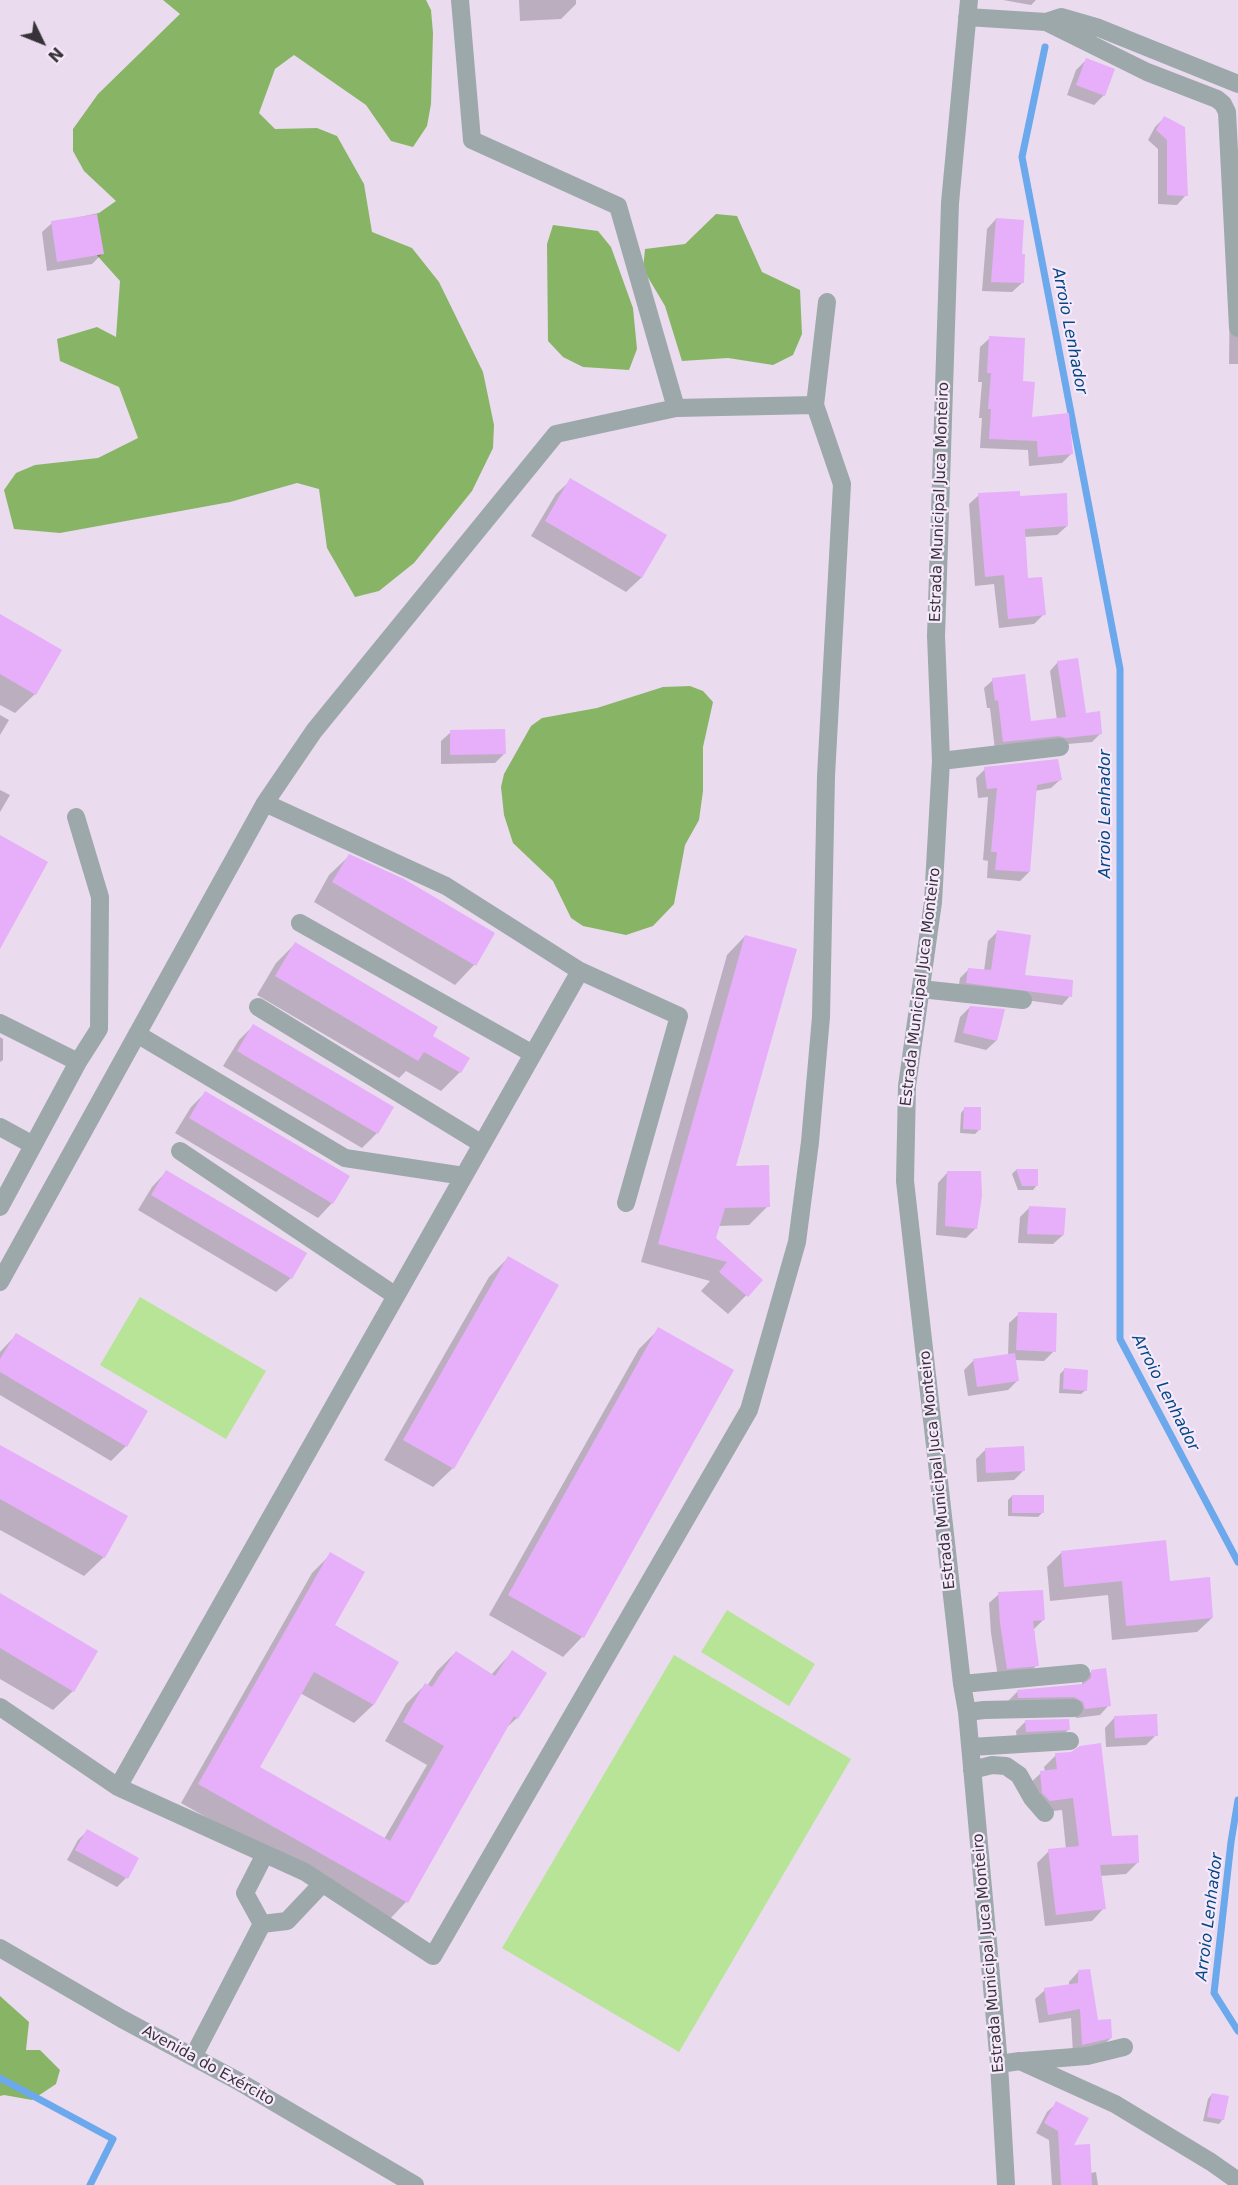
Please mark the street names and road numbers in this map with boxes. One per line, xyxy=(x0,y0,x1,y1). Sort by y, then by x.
street label: Estrada Municipal Juca Monteiro xyxy=(927,382,953,622)
street label: Estrada Municipal Juca Monteiro xyxy=(897,867,945,1107)
street label: Estrada Municipal Juca Monteiro xyxy=(916,1350,960,1590)
street label: Estrada Municipal Juca Monteiro xyxy=(970,1833,1008,2073)
street label: Avenida do Exército xyxy=(139,2022,277,2110)

